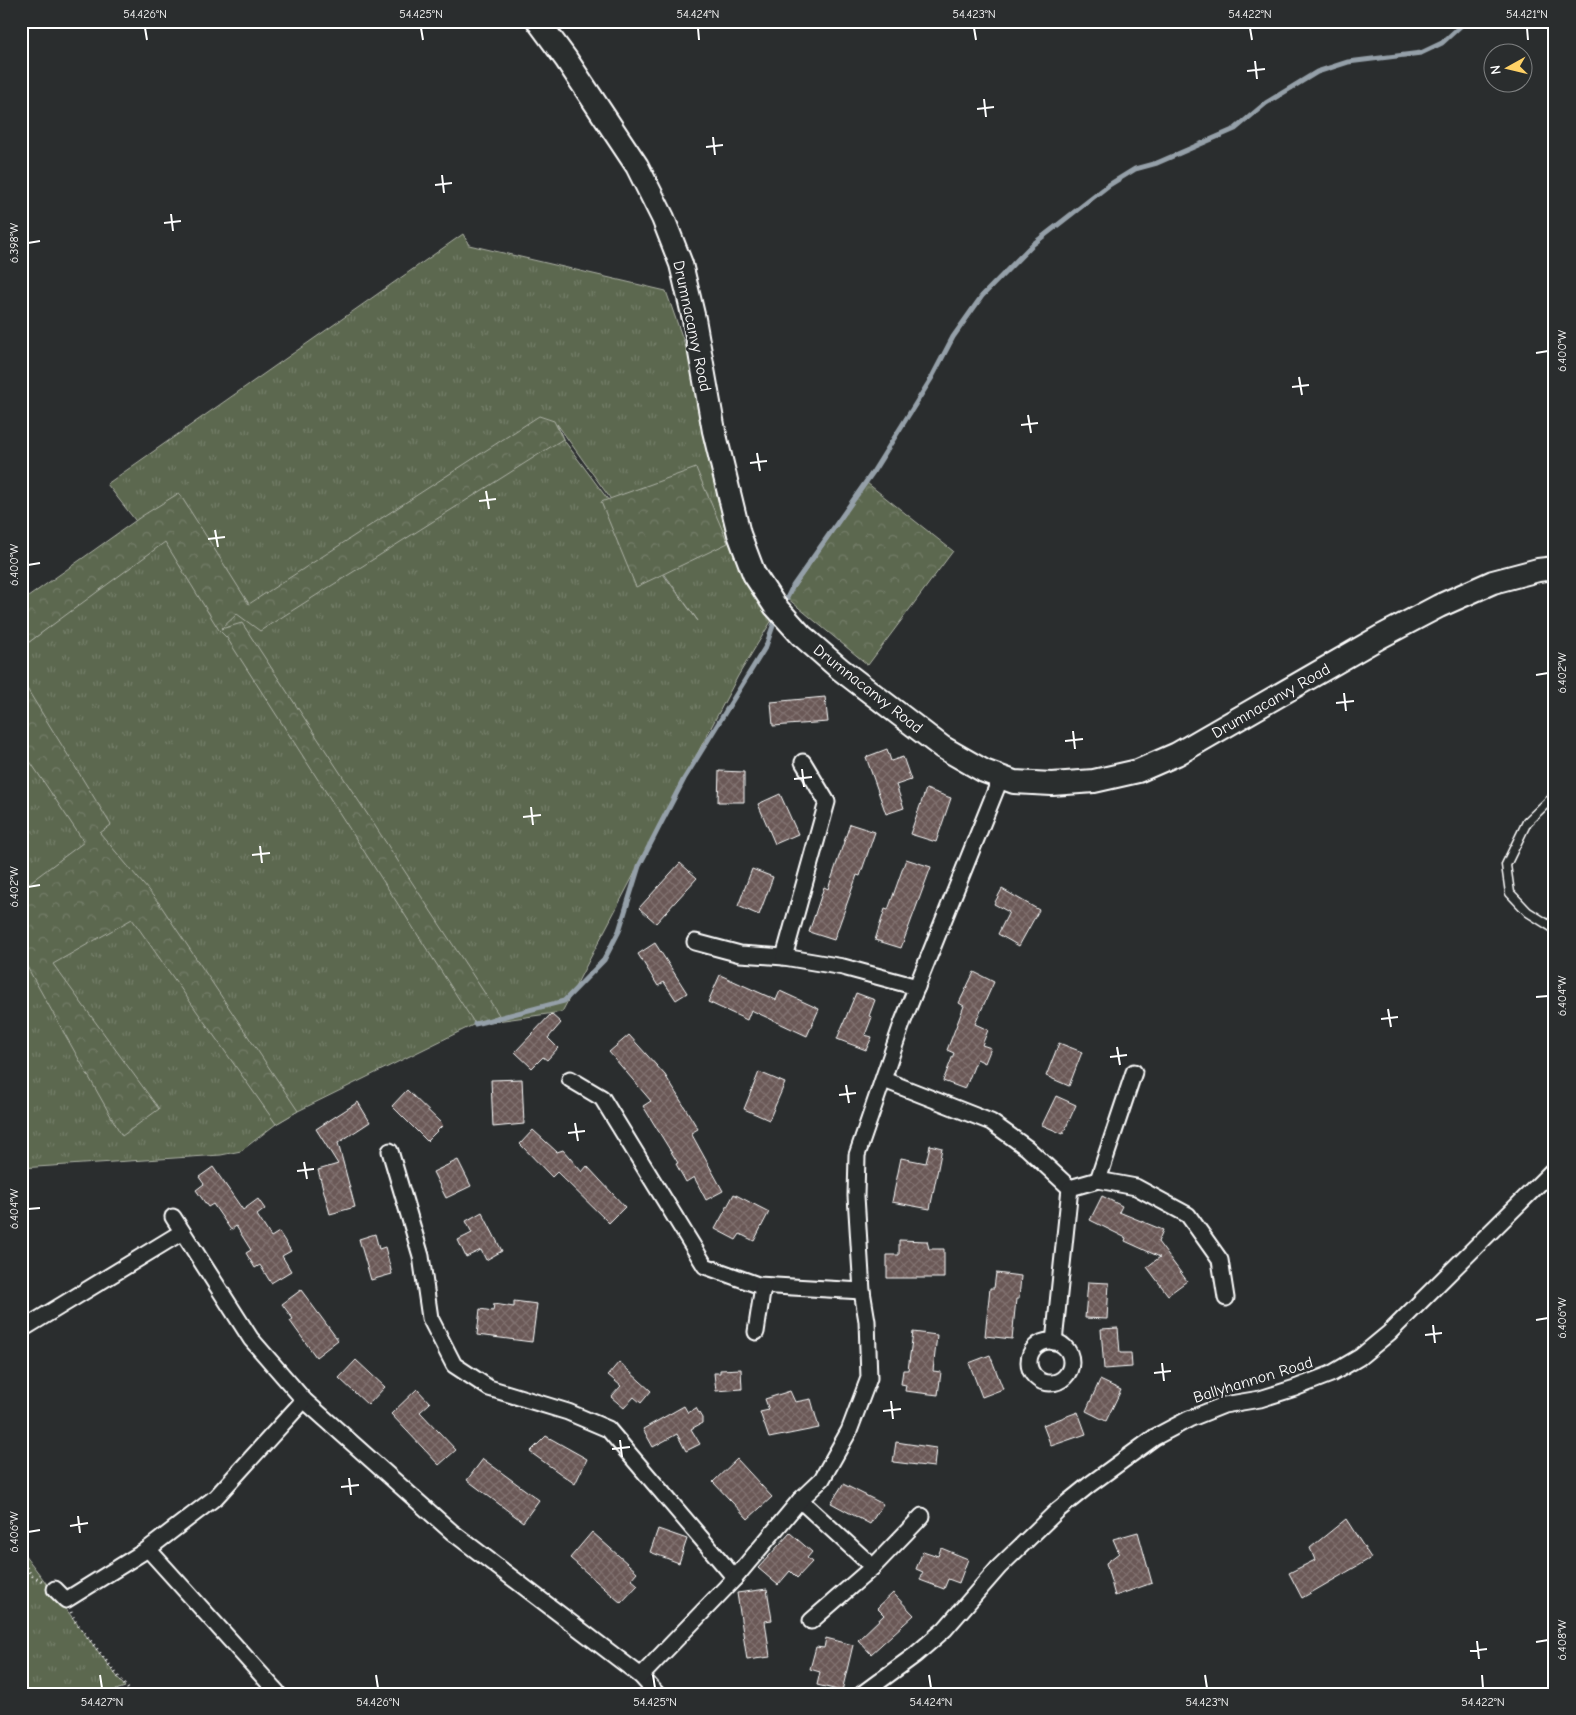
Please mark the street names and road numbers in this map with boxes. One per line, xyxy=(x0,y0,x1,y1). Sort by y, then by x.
street label: Drumnacanvy Road xyxy=(669,259,715,393)
street label: Drumnacanvy Road xyxy=(810,641,926,737)
street label: Drumnacanvy Road xyxy=(1209,660,1333,742)
street label: Ballyhannon Road xyxy=(1191,1353,1315,1407)

